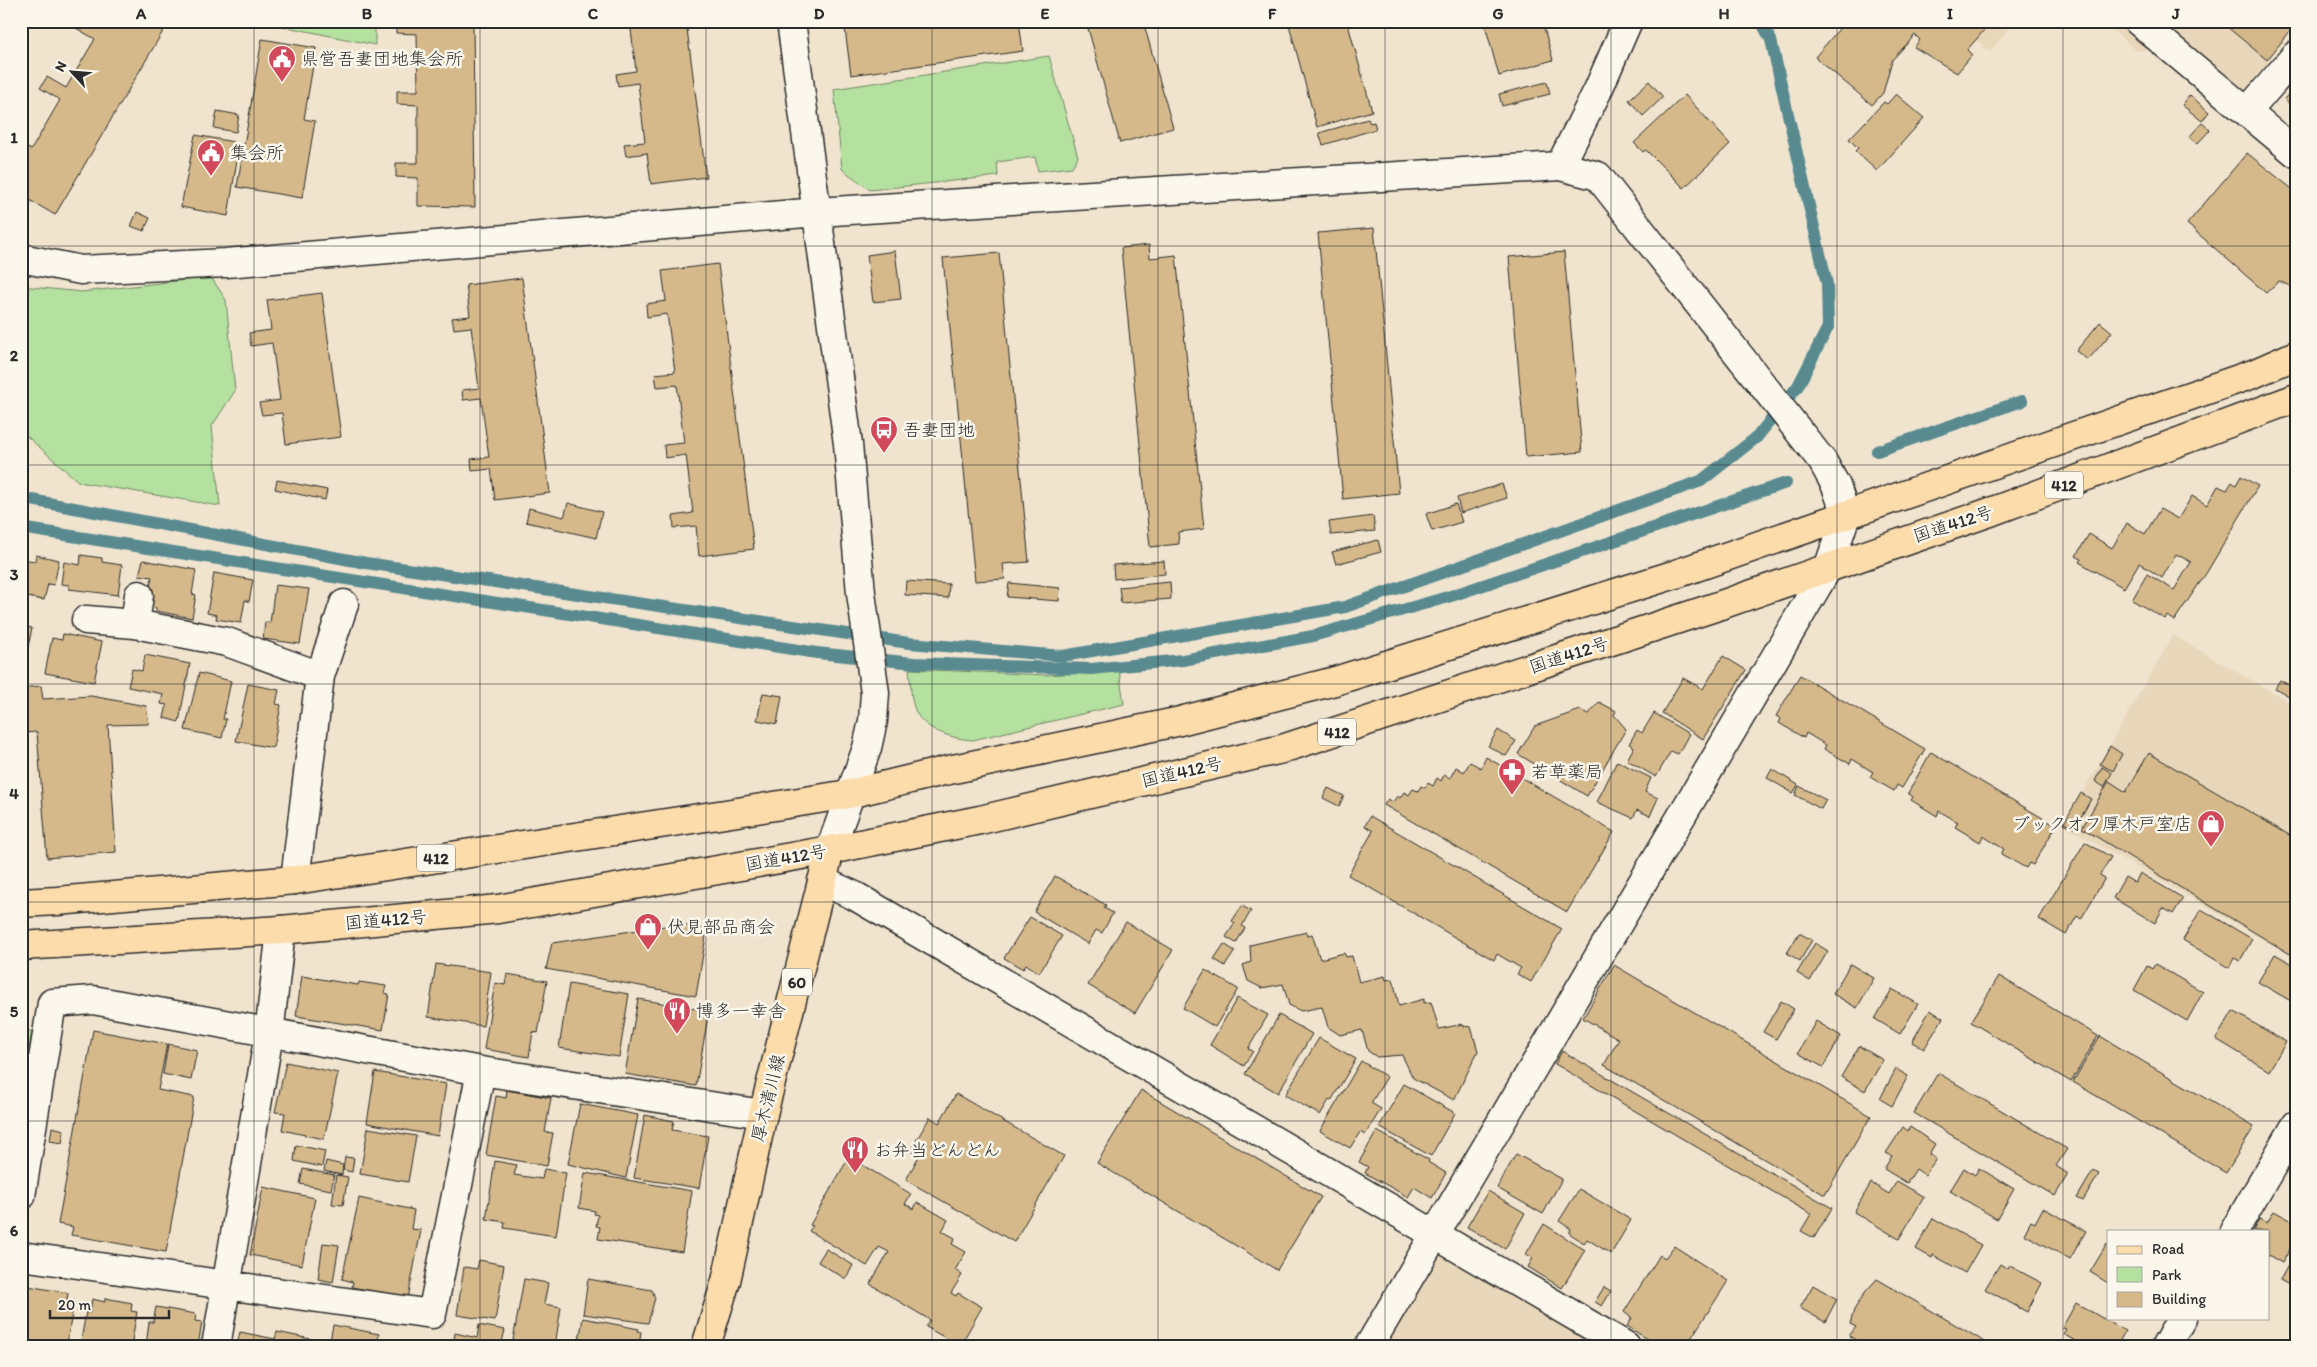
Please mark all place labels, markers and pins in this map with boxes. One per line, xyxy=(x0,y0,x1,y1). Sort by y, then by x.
public building icon: 県営吾妻団地集会所 xyxy=(267,44,297,83)
place label: 県営吾妻団地集会所 xyxy=(301,48,463,70)
public building icon: 集会所 xyxy=(196,138,226,177)
place label: 集会所 xyxy=(230,142,284,164)
bus stop icon: 吾妻団地 xyxy=(869,415,899,454)
place label: 吾妻団地 xyxy=(903,419,975,441)
pharmacy icon: 若草薬局 xyxy=(1497,757,1527,796)
place label: 若草薬局 xyxy=(1531,761,1603,783)
shop icon: ブックオフ厚木戸室店 xyxy=(2196,809,2226,848)
place label: ブックオフ厚木戸室店 xyxy=(2012,813,2192,835)
shop icon: 伏見部品商会 xyxy=(633,912,663,951)
place label: 伏見部品商会 xyxy=(667,916,775,938)
restaurant icon: 博多一幸舎 xyxy=(662,996,692,1035)
place label: 博多一幸舎 xyxy=(696,1000,786,1022)
restaurant icon: お弁当どんどん xyxy=(840,1135,870,1174)
place label: お弁当どんどん xyxy=(874,1139,1001,1161)

